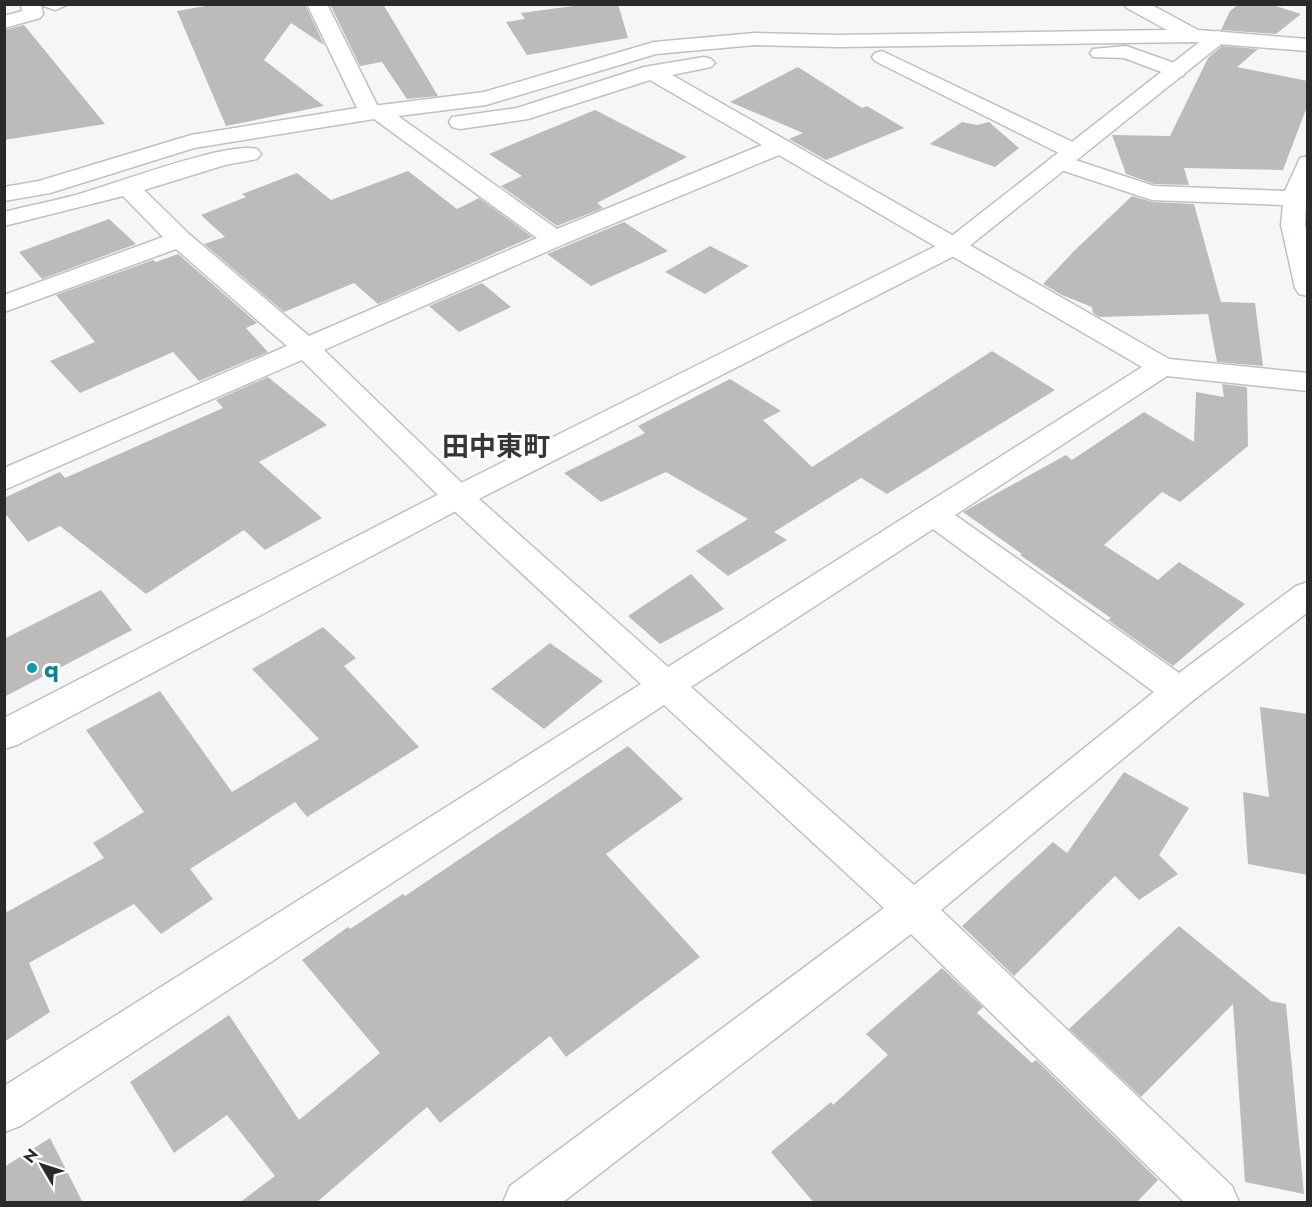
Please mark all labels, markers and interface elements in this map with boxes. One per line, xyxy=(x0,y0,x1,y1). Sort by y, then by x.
district label: 田中東町 xyxy=(442,427,550,466)
place label: q xyxy=(44,651,59,686)
marker: q xyxy=(25,661,39,675)
north arrow xyxy=(12,1135,72,1195)
text: N xyxy=(18,1144,44,1168)

